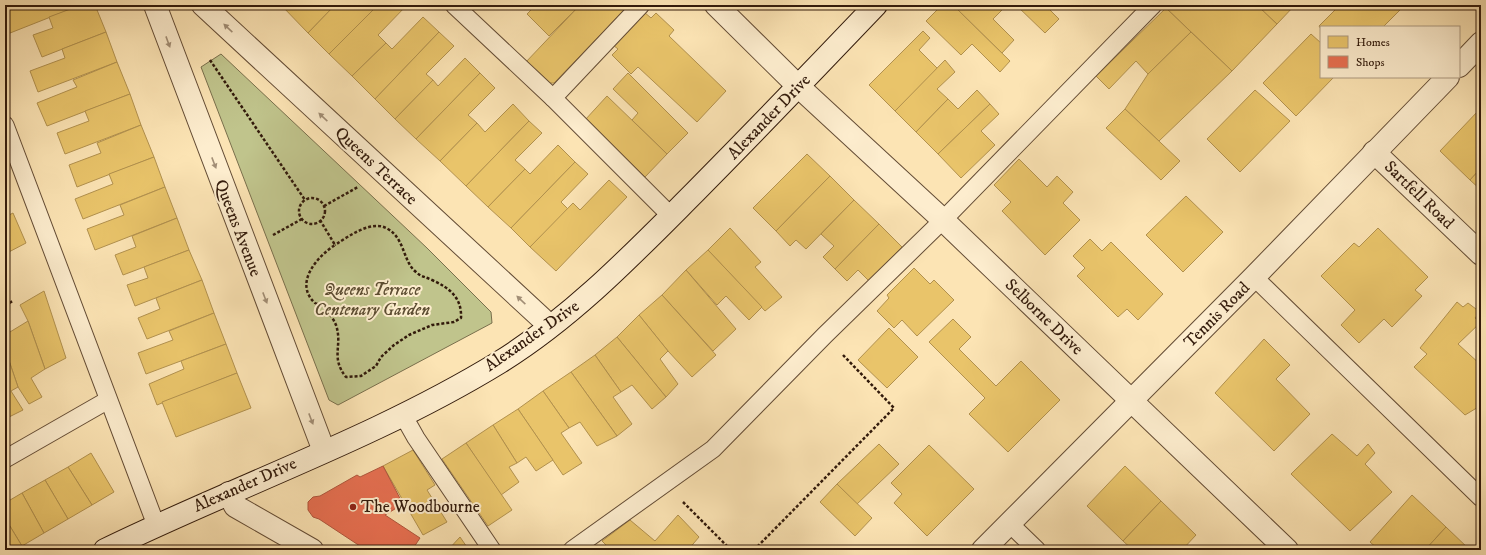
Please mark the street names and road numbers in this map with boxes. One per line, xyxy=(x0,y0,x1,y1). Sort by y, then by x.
street label: Alexander Drive xyxy=(723,70,815,164)
street label: Queens Terrace xyxy=(330,122,422,210)
street label: Sartfell Road xyxy=(1379,156,1459,234)
street label: Queens Avenue xyxy=(209,176,267,280)
street label: Selborne Drive xyxy=(1000,274,1088,360)
street label: Tennis Road xyxy=(1179,277,1255,353)
street label: Alexander Drive xyxy=(480,295,584,377)
street label: Alexander Drive xyxy=(190,452,300,518)

